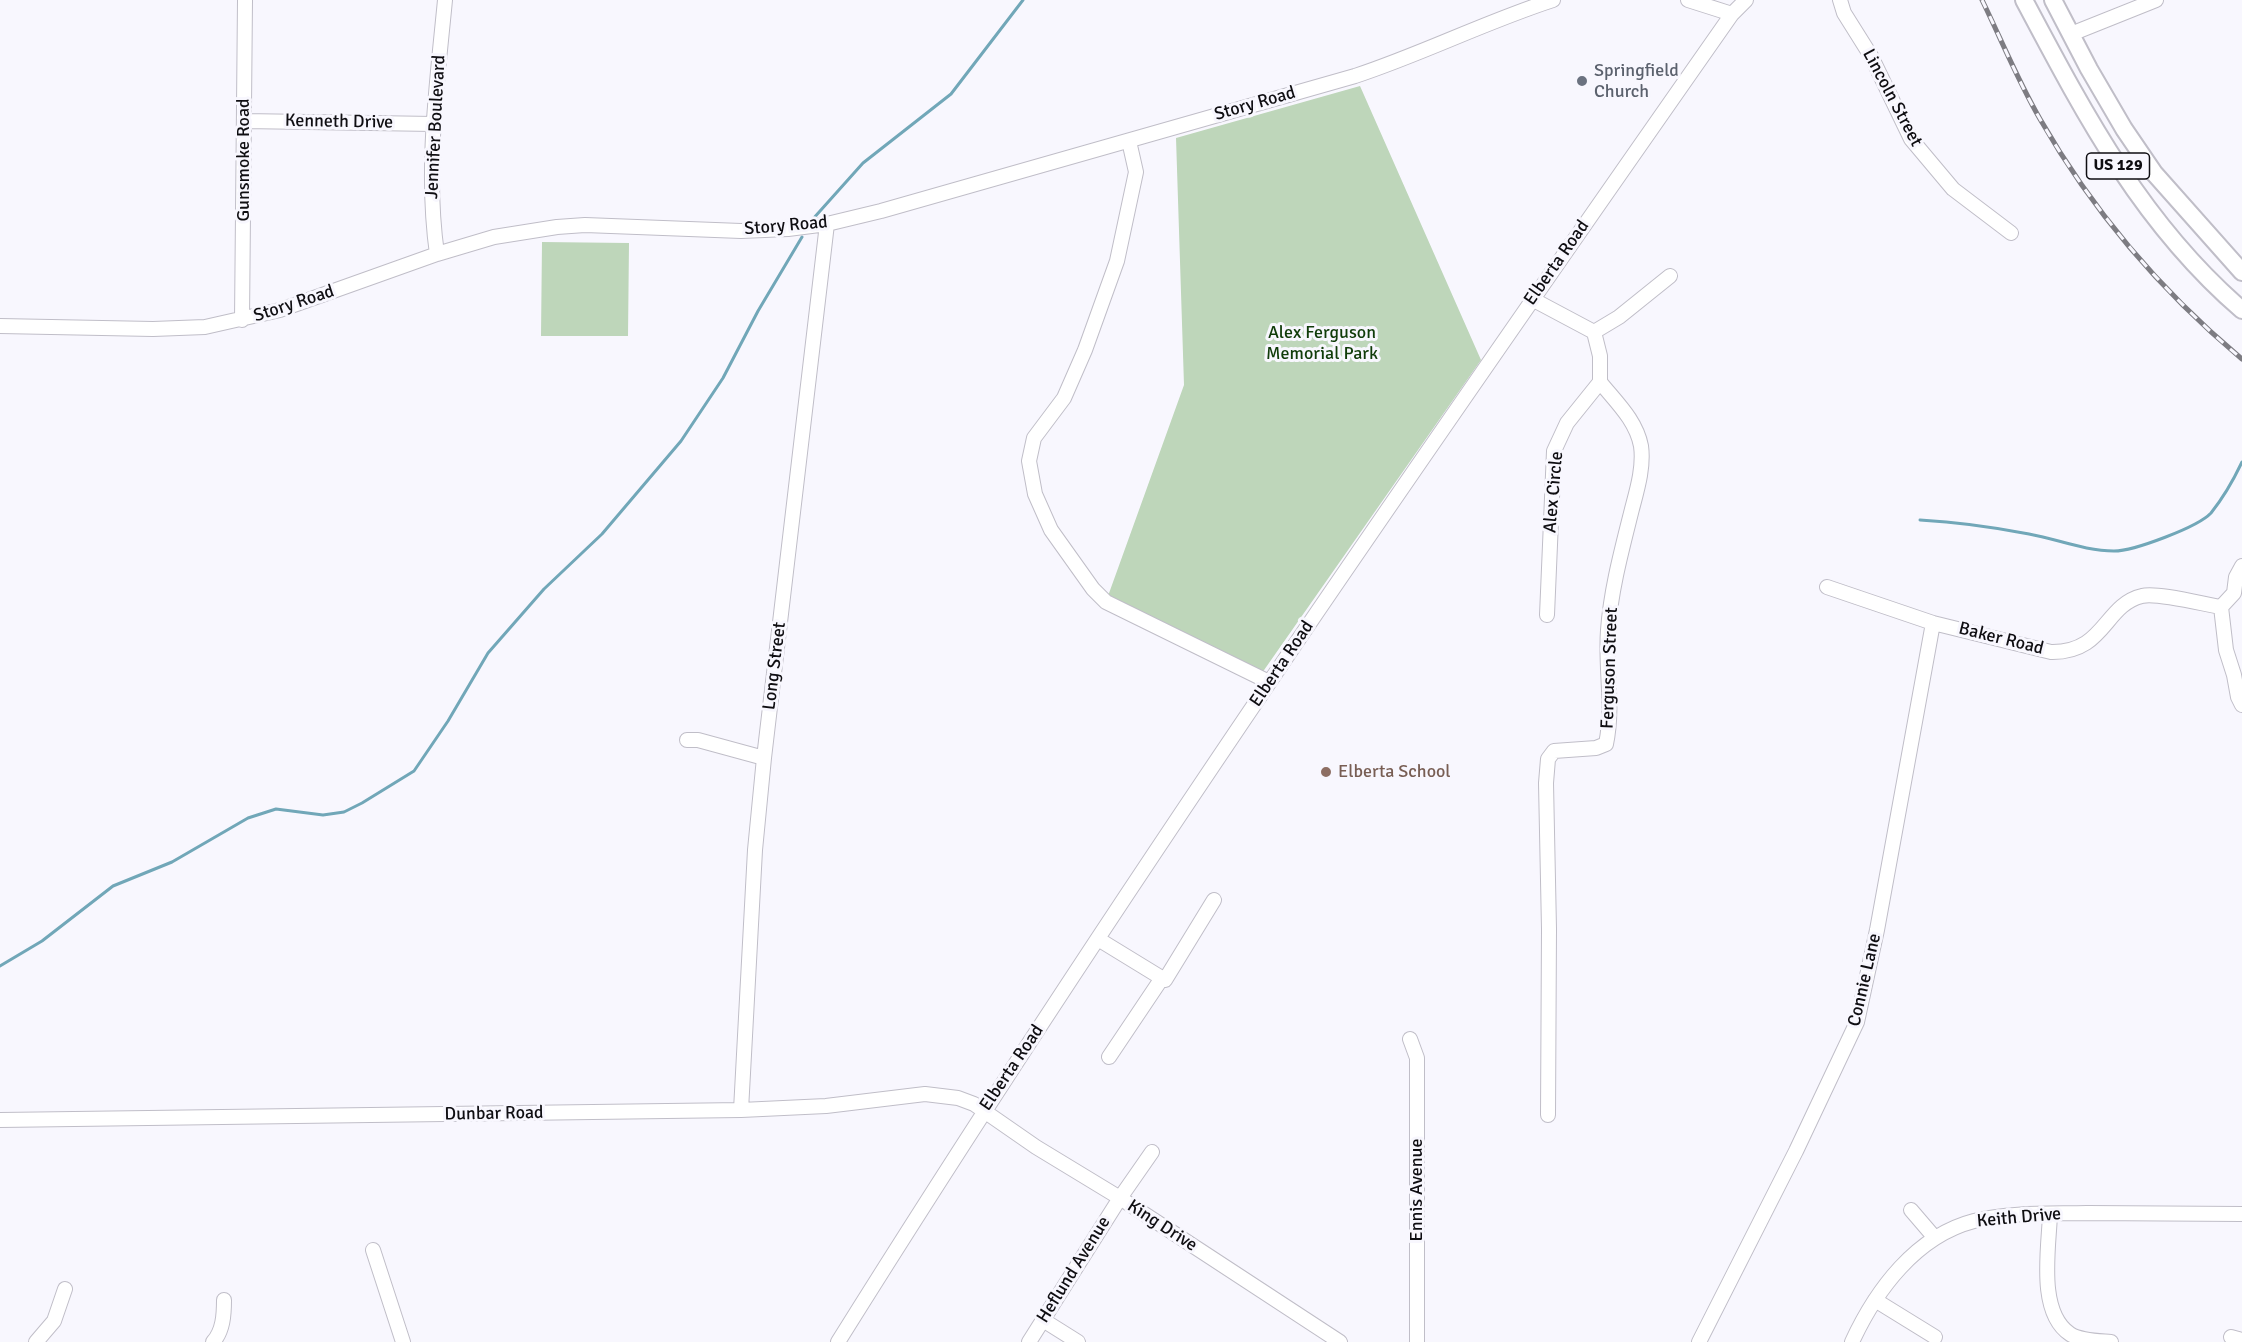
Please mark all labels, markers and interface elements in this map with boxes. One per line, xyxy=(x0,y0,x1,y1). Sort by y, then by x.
street label: Lincoln Street xyxy=(1857,45,1927,151)
street label: Jennifer Boulevard xyxy=(421,54,451,200)
place label: Springfield Church xyxy=(1594,60,1679,103)
marker: Springfield Church xyxy=(1575,74,1589,88)
street label: Story Road xyxy=(1212,82,1298,126)
street label: Gunsmoke Road xyxy=(233,99,255,221)
street label: Kenneth Drive xyxy=(285,110,393,134)
road number: US 129 xyxy=(2086,153,2150,179)
street label: Story Road xyxy=(743,212,829,240)
street label: Elberta Road xyxy=(1520,216,1594,310)
street label: Story Road xyxy=(251,281,337,327)
park label: Alex Ferguson Memorial Park xyxy=(1266,322,1378,364)
street label: Alex Circle xyxy=(1540,450,1568,534)
street label: Ferguson Street xyxy=(1597,607,1623,729)
street label: Elberta Road xyxy=(1245,617,1319,711)
street label: Baker Road xyxy=(1956,618,2046,660)
street label: Long Street xyxy=(759,621,791,711)
place label: Elberta School xyxy=(1338,761,1451,783)
marker: Elberta School xyxy=(1319,765,1333,779)
street label: Connie Lane xyxy=(1844,931,1886,1029)
street label: Elberta Road xyxy=(975,1021,1049,1115)
street label: Dunbar Road xyxy=(444,1102,544,1126)
street label: Ennis Avenue xyxy=(1406,1139,1428,1241)
street label: King Drive xyxy=(1123,1195,1201,1257)
street label: Keith Drive xyxy=(1976,1204,2062,1232)
street label: Heflund Avenue xyxy=(1033,1213,1115,1327)

